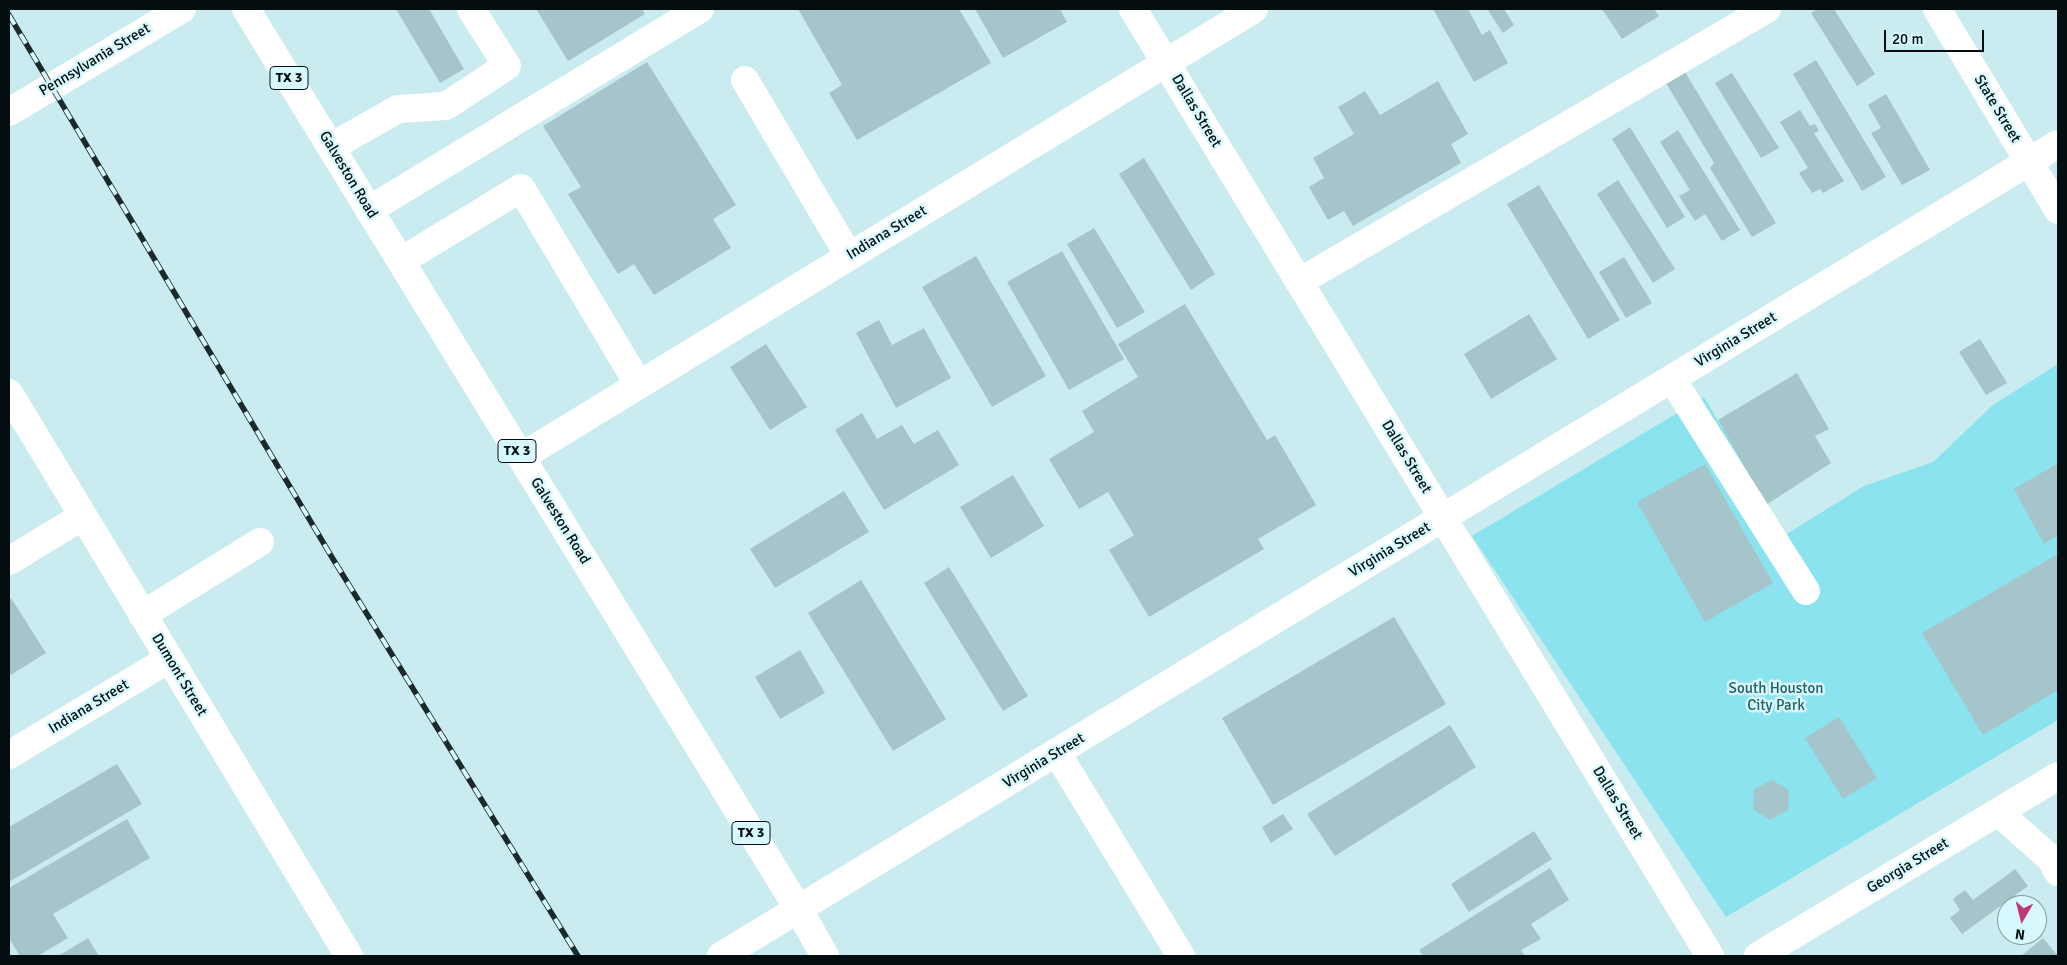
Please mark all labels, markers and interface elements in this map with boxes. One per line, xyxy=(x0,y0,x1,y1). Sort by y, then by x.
street label: Pennsylvania Street xyxy=(36,20,154,100)
scale bar xyxy=(1887,20,1987,52)
text: 20 m xyxy=(1892,30,1923,48)
road number: TX 3 xyxy=(270,66,308,90)
street label: Dallas Street xyxy=(1167,71,1225,151)
street label: State Street xyxy=(1970,72,2024,146)
street label: Galveston Road xyxy=(315,128,381,222)
street label: Indiana Street xyxy=(844,202,930,264)
street label: Virginia Street xyxy=(1692,309,1780,371)
street label: Dallas Street xyxy=(1377,417,1435,497)
road number: TX 3 xyxy=(498,440,536,462)
street label: Galveston Road xyxy=(526,474,594,568)
street label: Virginia Street xyxy=(1346,519,1434,581)
street label: Dumont Street xyxy=(147,630,211,720)
street label: Indiana Street xyxy=(46,676,132,738)
park label: South Houston City Park xyxy=(1729,680,1823,715)
street label: Virginia Street xyxy=(1000,730,1088,792)
street label: Dallas Street xyxy=(1588,763,1646,843)
road number: TX 3 xyxy=(732,821,770,844)
street label: Georgia Street xyxy=(1864,835,1952,897)
north arrow xyxy=(1997,895,2047,945)
text: N xyxy=(2014,925,2026,943)

